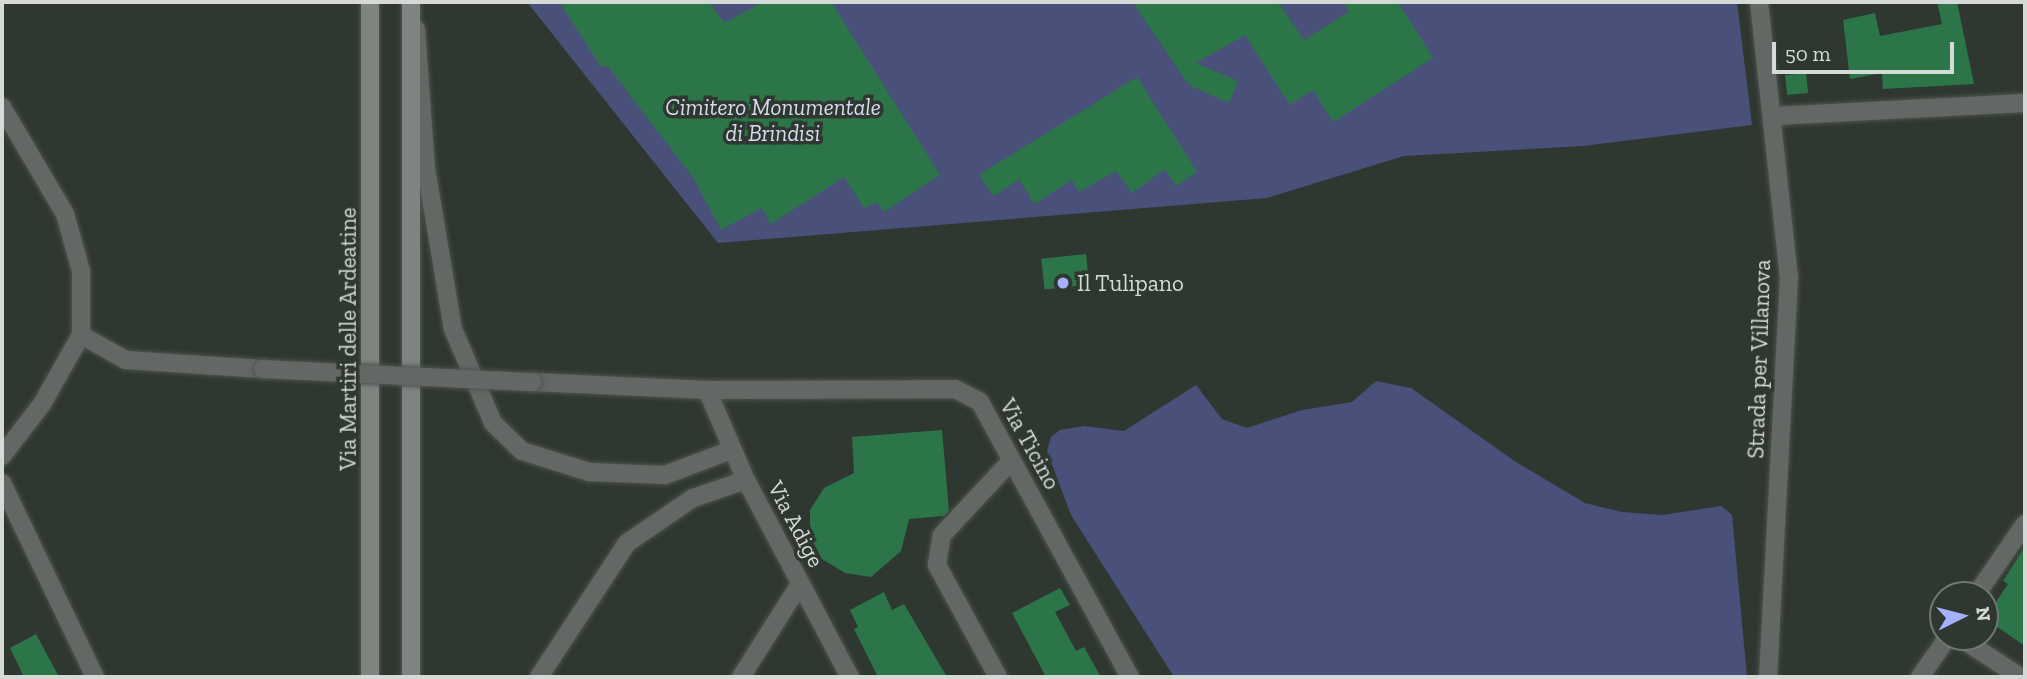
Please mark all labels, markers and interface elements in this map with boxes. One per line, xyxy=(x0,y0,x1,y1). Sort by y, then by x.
scale bar xyxy=(1775,28,1957,72)
text: 50 m xyxy=(1785,41,1831,66)
park label: Cimitero Monumentale di Brindisi xyxy=(665,93,881,147)
street label: Via Martiri delle Ardeatine xyxy=(334,207,362,471)
street label: Strada per Villanova xyxy=(1742,258,1776,460)
place label: Il Tulipano xyxy=(1077,269,1184,297)
marker: Il Tulipano xyxy=(1055,275,1071,291)
street label: Via Ticino xyxy=(994,394,1066,494)
street label: Via Adige xyxy=(762,476,830,572)
north arrow xyxy=(1929,581,1999,651)
text: N xyxy=(1971,606,1996,622)

